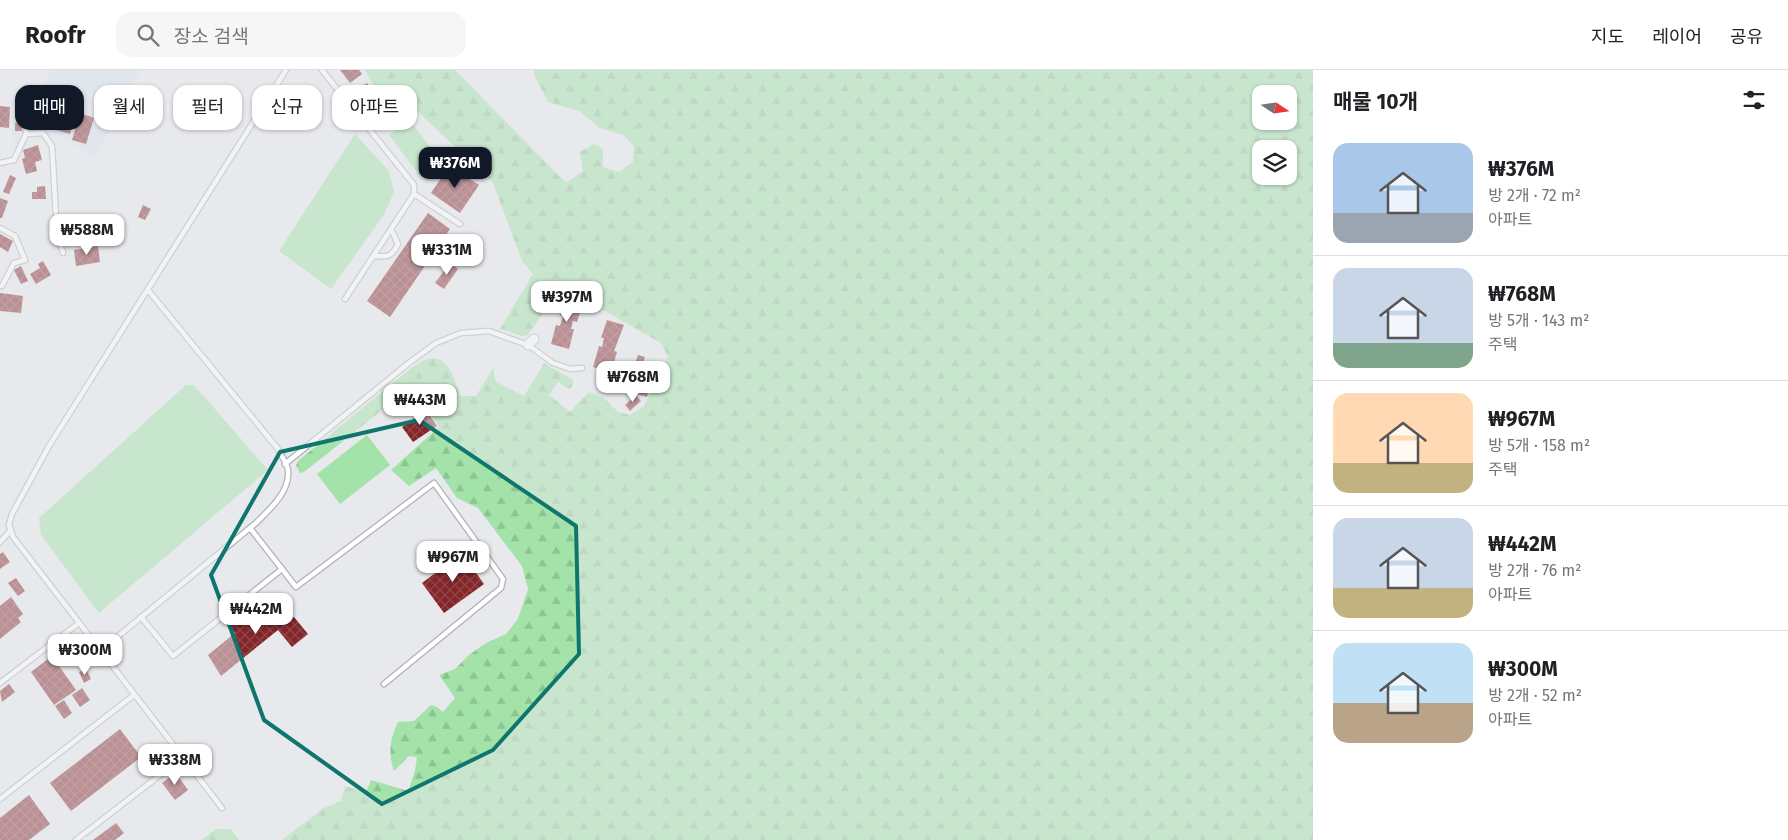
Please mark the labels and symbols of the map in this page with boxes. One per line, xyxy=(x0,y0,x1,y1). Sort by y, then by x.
north arrow xyxy=(1252,85,1298,130)
pin: ₩376M xyxy=(420,146,490,189)
pin: ₩588M xyxy=(52,214,122,256)
pin: ₩331M xyxy=(412,234,482,276)
pin: ₩397M xyxy=(532,280,602,323)
pin: ₩768M xyxy=(598,360,668,403)
pin: ₩443M xyxy=(385,384,455,426)
pin: ₩967M xyxy=(418,540,488,583)
pin: ₩442M xyxy=(221,592,291,635)
pin: ₩300M xyxy=(50,634,120,676)
pin: ₩338M xyxy=(140,744,210,786)

